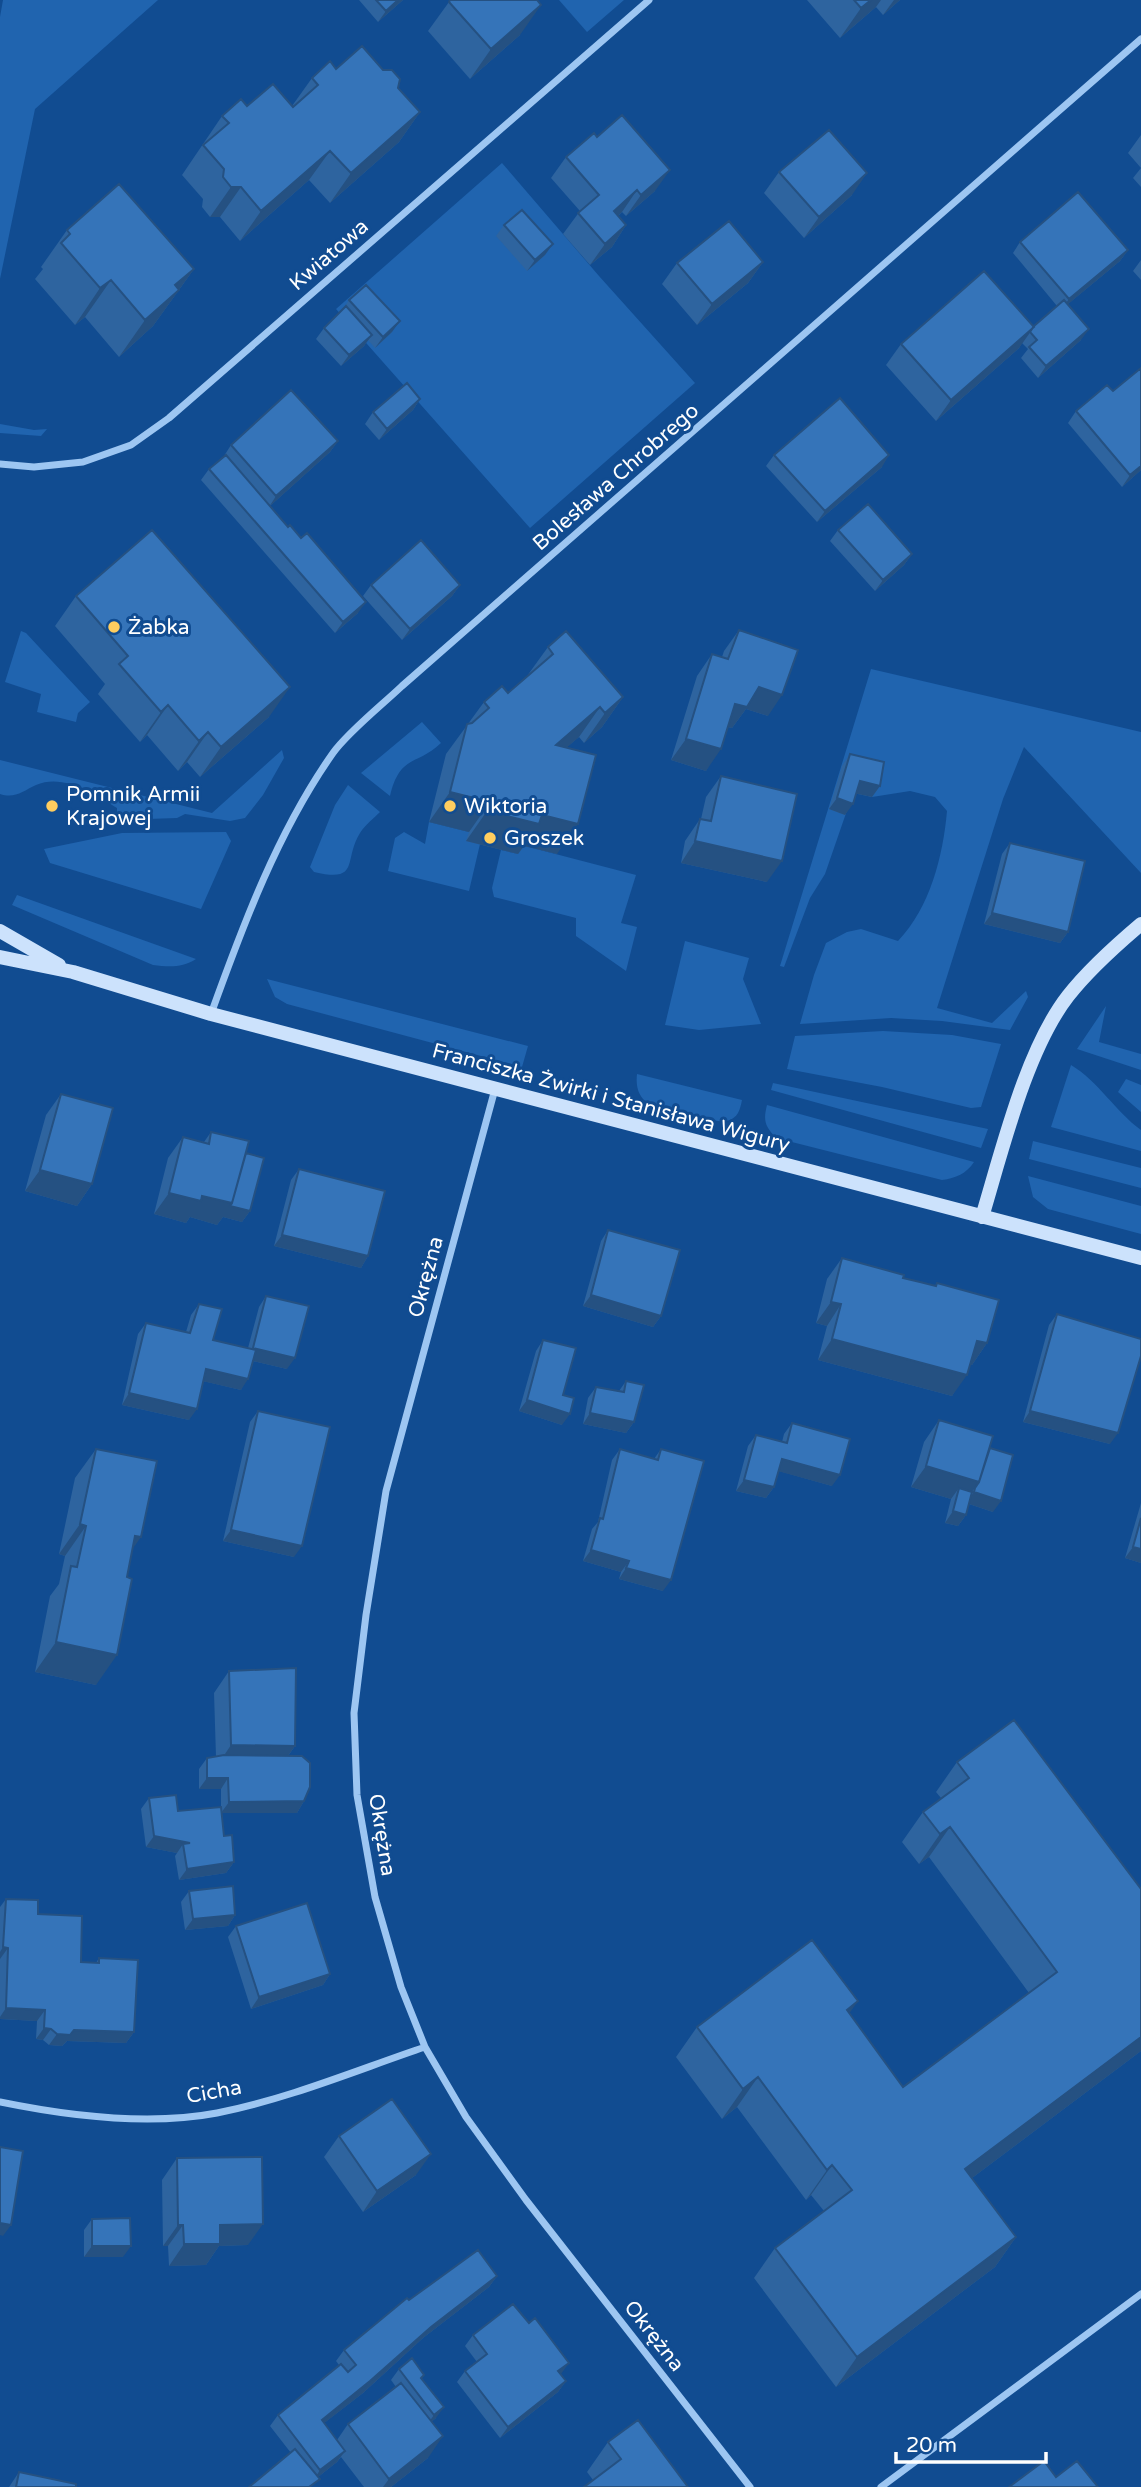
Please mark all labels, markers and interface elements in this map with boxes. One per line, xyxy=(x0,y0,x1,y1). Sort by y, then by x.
street label: Kwiatowa xyxy=(284,214,374,296)
street label: Bolesława Chrobrego xyxy=(528,398,704,556)
place label: Żabka xyxy=(128,615,190,640)
marker: Żabka xyxy=(106,619,122,635)
place label: Pomnik Armii Krajowej xyxy=(66,782,200,831)
place label: Wiktoria xyxy=(464,794,547,819)
marker: Pomnik Armii Krajowej xyxy=(44,798,60,814)
marker: Wiktoria xyxy=(442,798,458,814)
place label: Groszek xyxy=(504,826,584,851)
marker: Groszek xyxy=(482,830,498,846)
street label: Franciszka Żwirki i Stanisława Wigury xyxy=(429,1038,793,1158)
street label: Okrężna xyxy=(403,1234,449,1320)
street label: Okrężna xyxy=(363,1792,401,1878)
street label: Cicha xyxy=(184,2075,244,2109)
street label: Okrężna xyxy=(619,2296,689,2376)
scale bar xyxy=(896,2420,1046,2464)
text: 20 m xyxy=(906,2433,957,2458)

